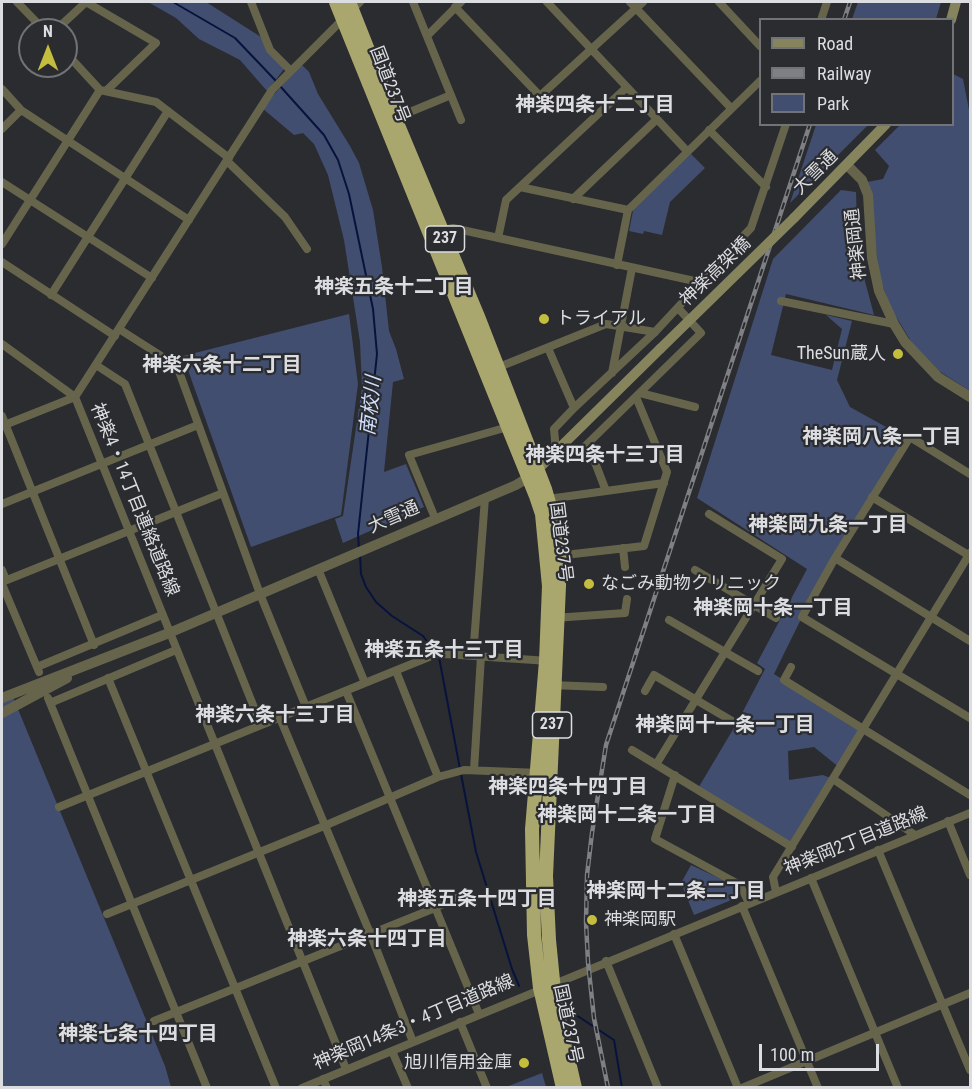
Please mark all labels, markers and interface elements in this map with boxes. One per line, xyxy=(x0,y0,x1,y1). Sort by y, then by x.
north arrow xyxy=(18,18,78,78)
legend xyxy=(759,18,954,126)
text: N xyxy=(43,22,53,41)
text: Road xyxy=(817,33,853,54)
street label: 国道237号 xyxy=(364,43,414,127)
text: Railway xyxy=(817,63,871,84)
text: Park xyxy=(817,93,849,114)
district label: 神楽四条十二丁目 xyxy=(515,94,675,118)
street label: 大雪通 xyxy=(789,146,843,200)
street label: 神楽岡通 xyxy=(842,207,872,281)
road number: 237 xyxy=(426,226,464,252)
street label: 神楽高架橋 xyxy=(676,233,756,311)
district label: 神楽五条十二丁目 xyxy=(314,276,474,300)
place label: トライアル xyxy=(556,308,646,330)
marker: トライアル xyxy=(537,312,551,326)
place label: TheSun蔵人 xyxy=(797,343,886,365)
marker: TheSun蔵人 xyxy=(891,347,905,361)
district label: 神楽六条十二丁目 xyxy=(142,354,302,378)
water label: 南校川 xyxy=(357,375,387,437)
street label: 神楽4・14丁目連絡道路線 xyxy=(85,400,183,600)
district label: 神楽岡八条一丁目 xyxy=(802,426,962,450)
district label: 神楽四条十三丁目 xyxy=(525,444,685,468)
street label: 大雪通 xyxy=(365,497,423,539)
street label: 国道237号 xyxy=(544,501,576,583)
district label: 神楽岡九条一丁目 xyxy=(748,514,908,538)
place label: なごみ動物クリニック xyxy=(601,573,781,595)
marker: なごみ動物クリニック xyxy=(582,577,596,591)
district label: 神楽岡十条一丁目 xyxy=(693,597,853,621)
district label: 神楽五条十三丁目 xyxy=(364,639,524,663)
district label: 神楽六条十三丁目 xyxy=(195,704,355,728)
road number: 237 xyxy=(532,712,572,738)
district label: 神楽岡十一条一丁目 xyxy=(635,714,815,738)
district label: 神楽四条十四丁目 xyxy=(488,776,648,800)
street label: 神楽岡2丁目道路線 xyxy=(781,803,931,881)
district label: 神楽岡十二条一丁目 xyxy=(537,804,717,828)
district label: 神楽岡十二条二丁目 xyxy=(586,880,766,904)
district label: 神楽五条十四丁目 xyxy=(397,888,557,912)
place label: 神楽岡駅 xyxy=(604,909,676,931)
marker: 神楽岡駅 xyxy=(585,913,599,927)
district label: 神楽六条十四丁目 xyxy=(287,928,447,952)
street label: 神楽岡14条3・4丁目道路線 xyxy=(311,971,517,1075)
street label: 国道237号 xyxy=(548,982,586,1066)
district label: 神楽七条十四丁目 xyxy=(58,1023,218,1047)
scale bar xyxy=(762,1032,882,1070)
text: 100 m xyxy=(770,1044,814,1065)
place label: 旭川信用金庫 xyxy=(404,1052,512,1074)
marker: 旭川信用金庫 xyxy=(517,1056,531,1070)

